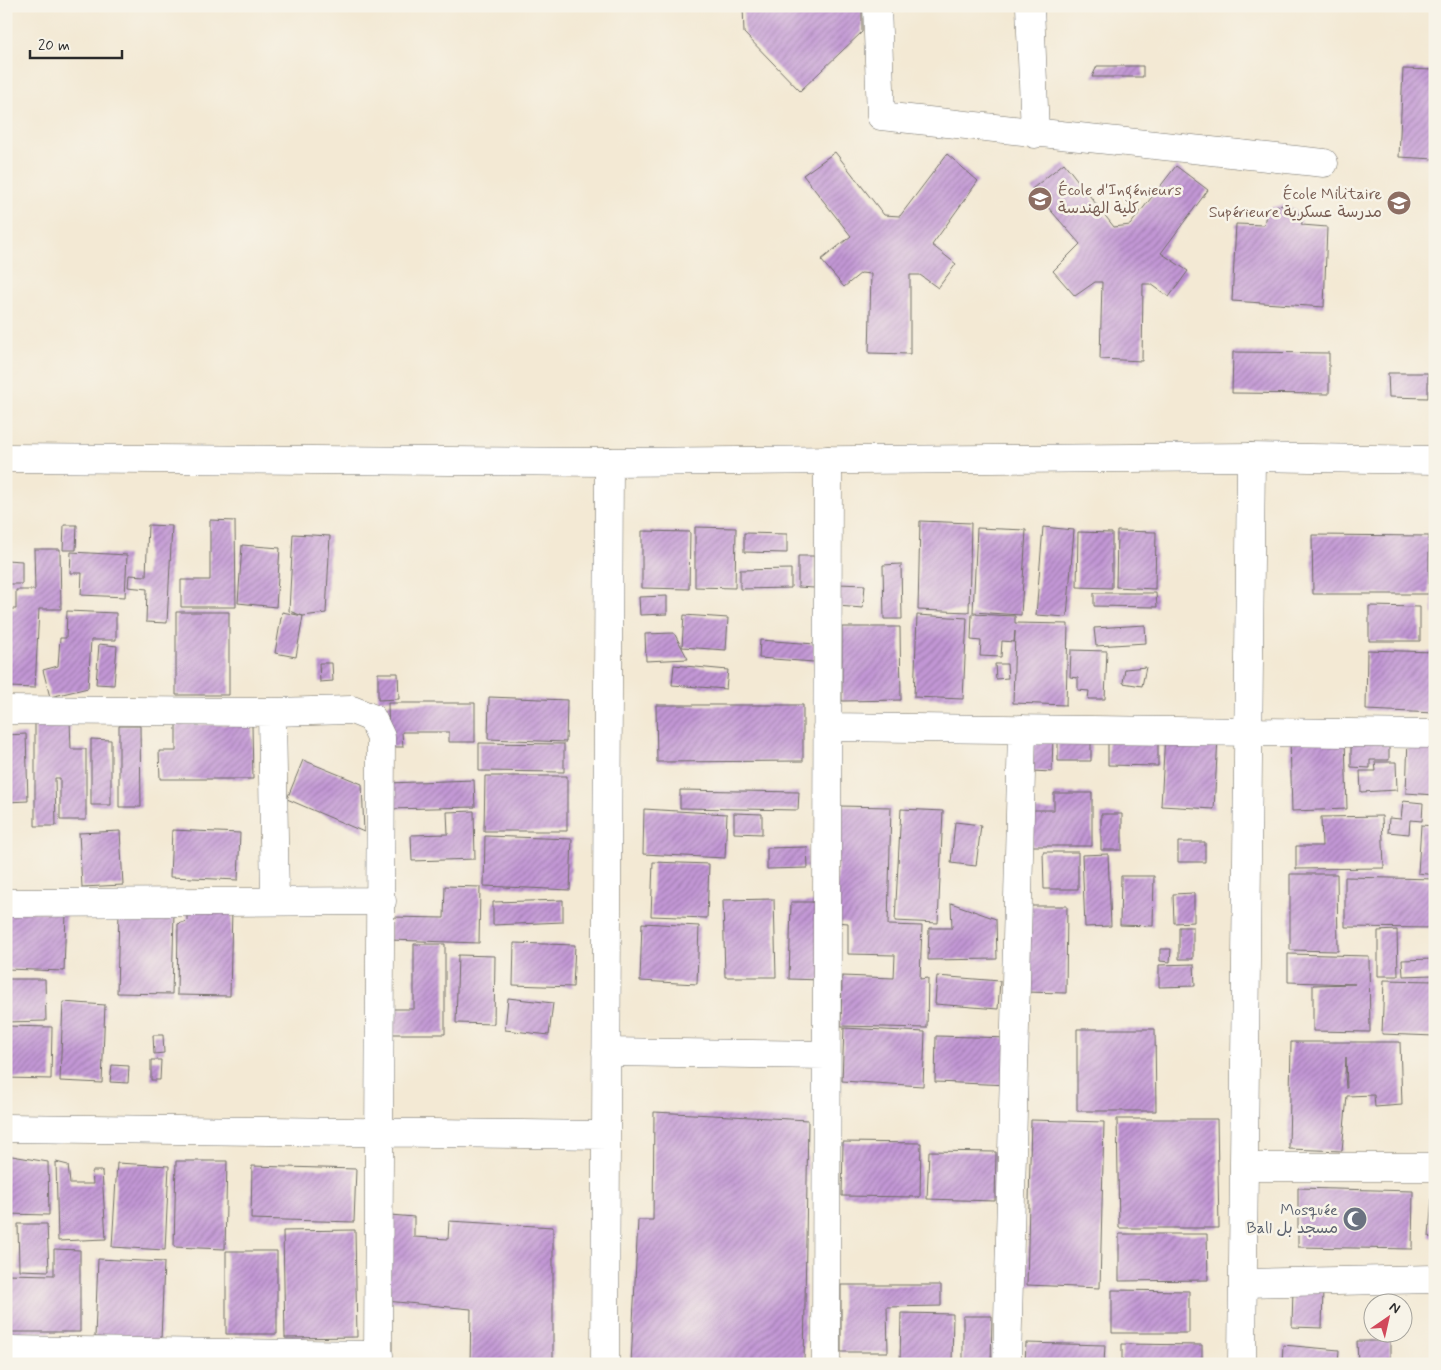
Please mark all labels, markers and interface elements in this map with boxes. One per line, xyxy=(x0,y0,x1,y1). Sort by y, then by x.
scale bar xyxy=(30,28,122,60)
text: 20 m xyxy=(38,36,70,56)
place label: École d'Ingénieurs كلية الهندسة xyxy=(1058,180,1182,219)
place label: École Militaire Supérieure مدرسة عسكرية xyxy=(1209,184,1382,223)
school or university icon: École d'Ingénieurs كلية الهندسة xyxy=(1027,186,1053,212)
school or university icon: École Militaire Supérieure مدرسة عسكرية xyxy=(1386,190,1412,216)
place label: Mosquée Ball مسجد بل xyxy=(1247,1200,1338,1239)
mosque icon: Mosquée Ball مسجد بل xyxy=(1342,1206,1368,1232)
north arrow xyxy=(1364,1292,1414,1342)
text: N xyxy=(1386,1298,1404,1318)

